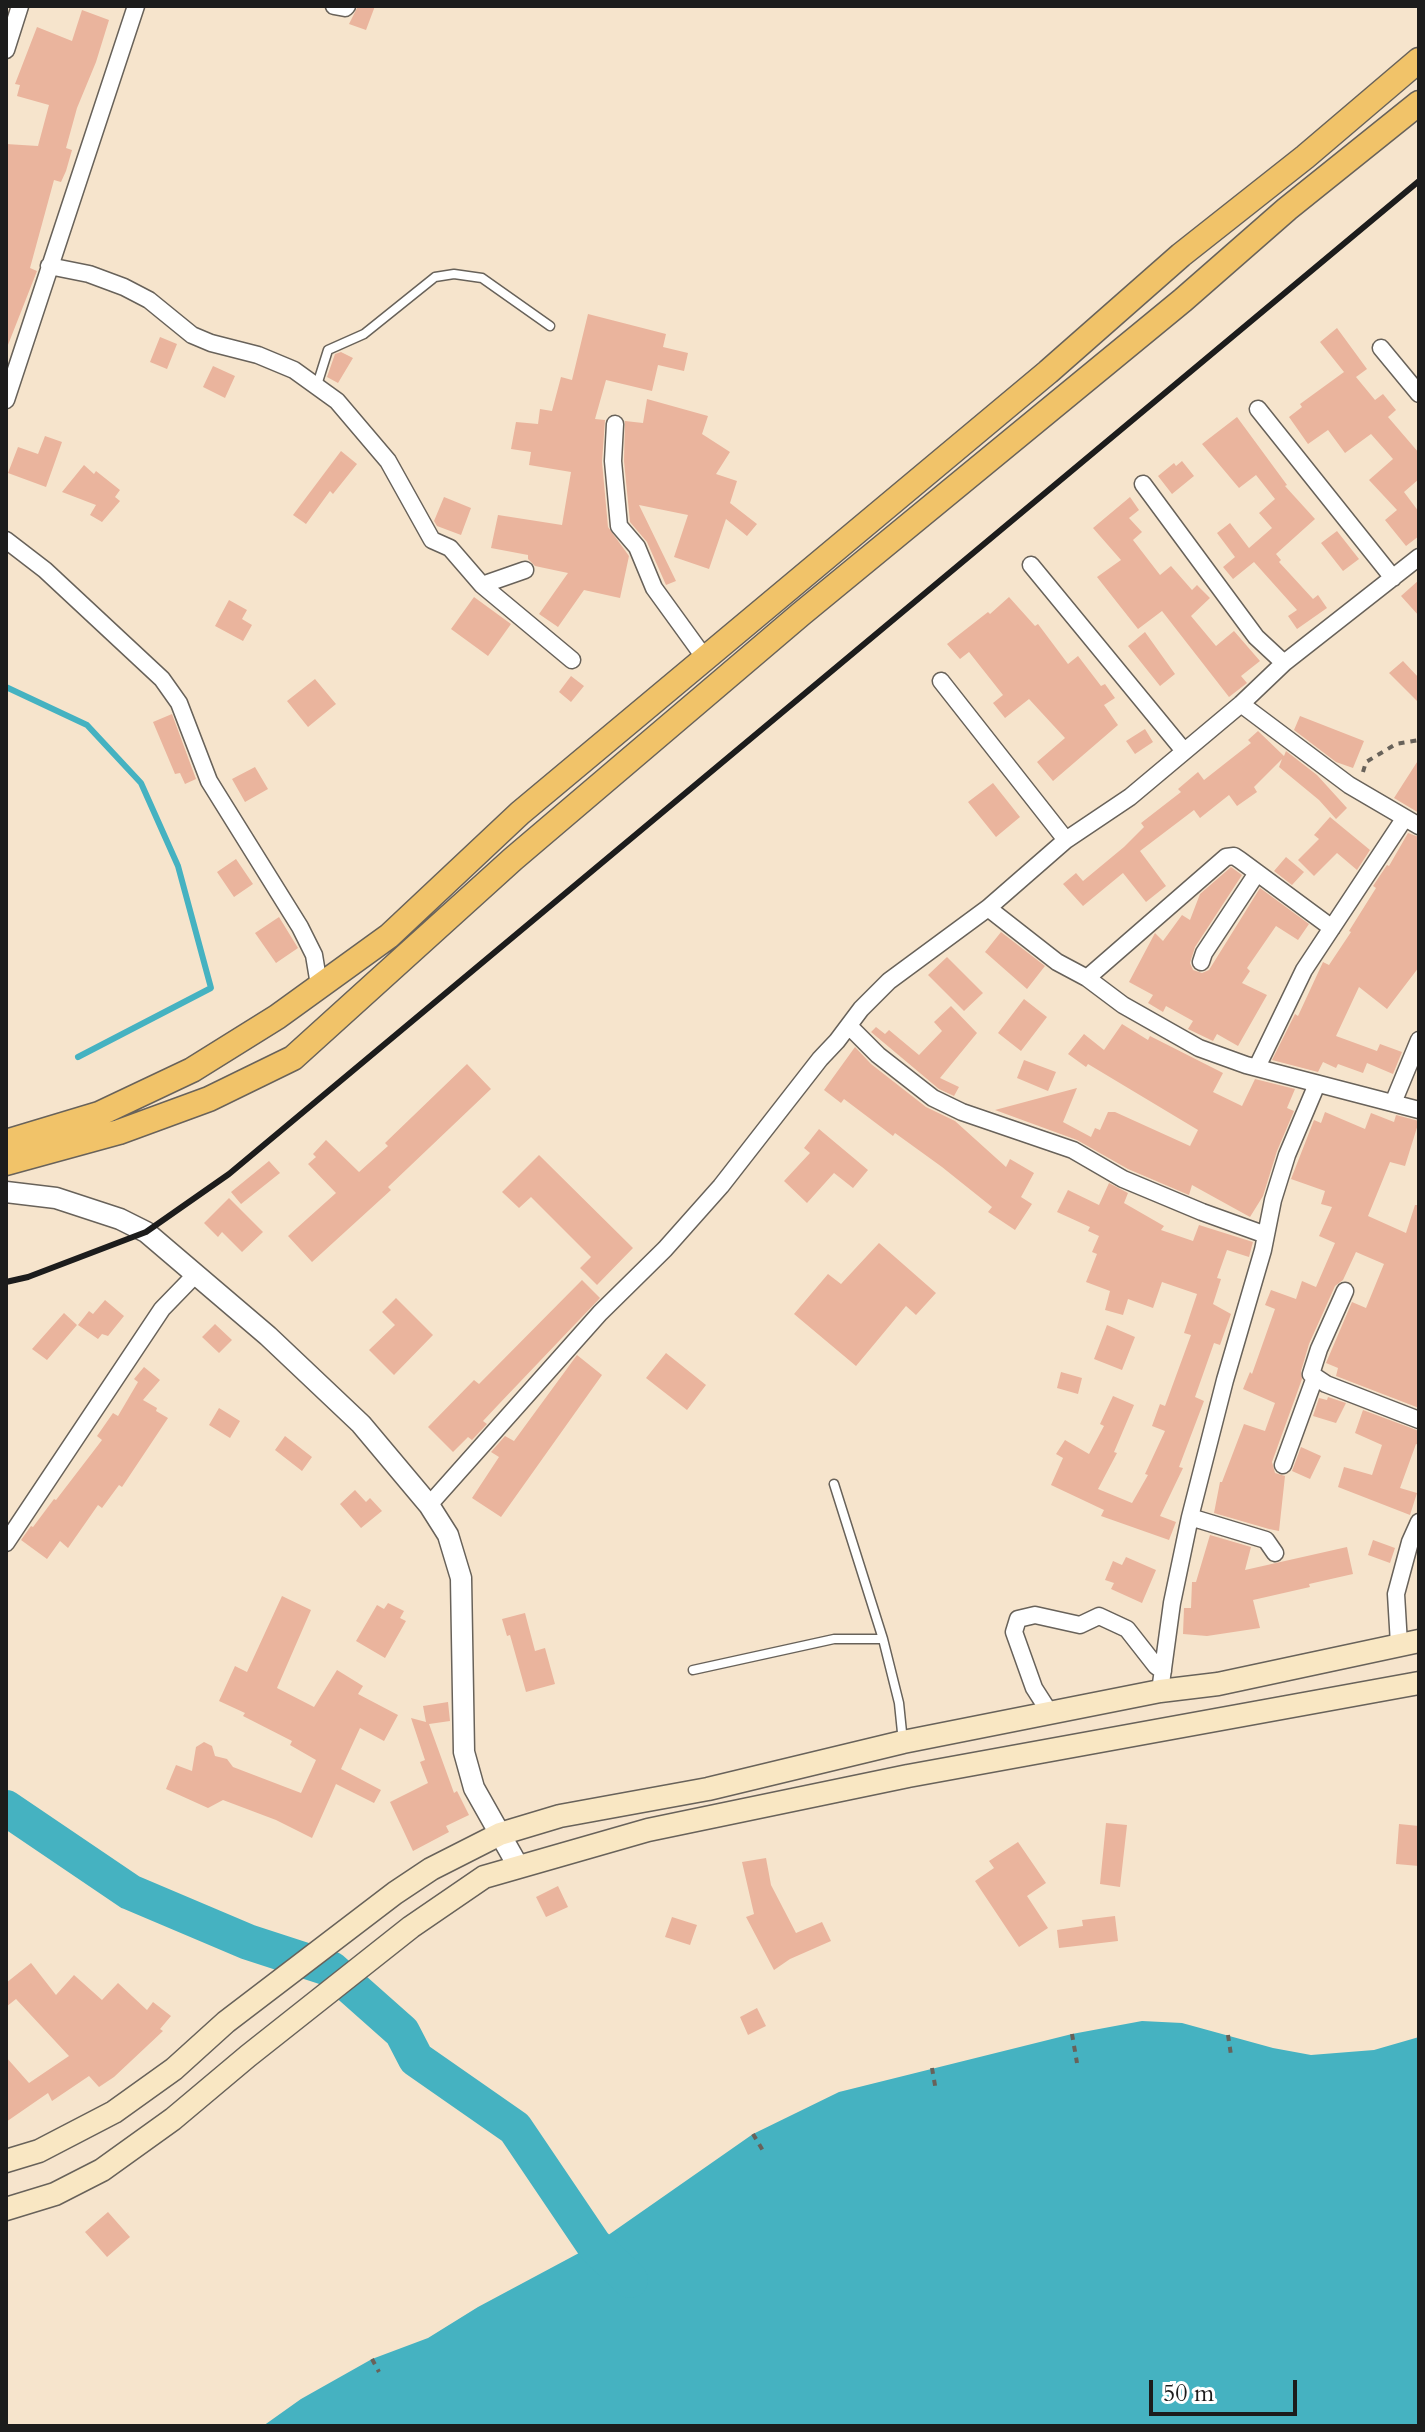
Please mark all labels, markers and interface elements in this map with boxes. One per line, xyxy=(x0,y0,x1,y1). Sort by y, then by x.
scale bar xyxy=(1153,2364,1301,2414)
text: 50 m xyxy=(1163,2377,1214,2410)

